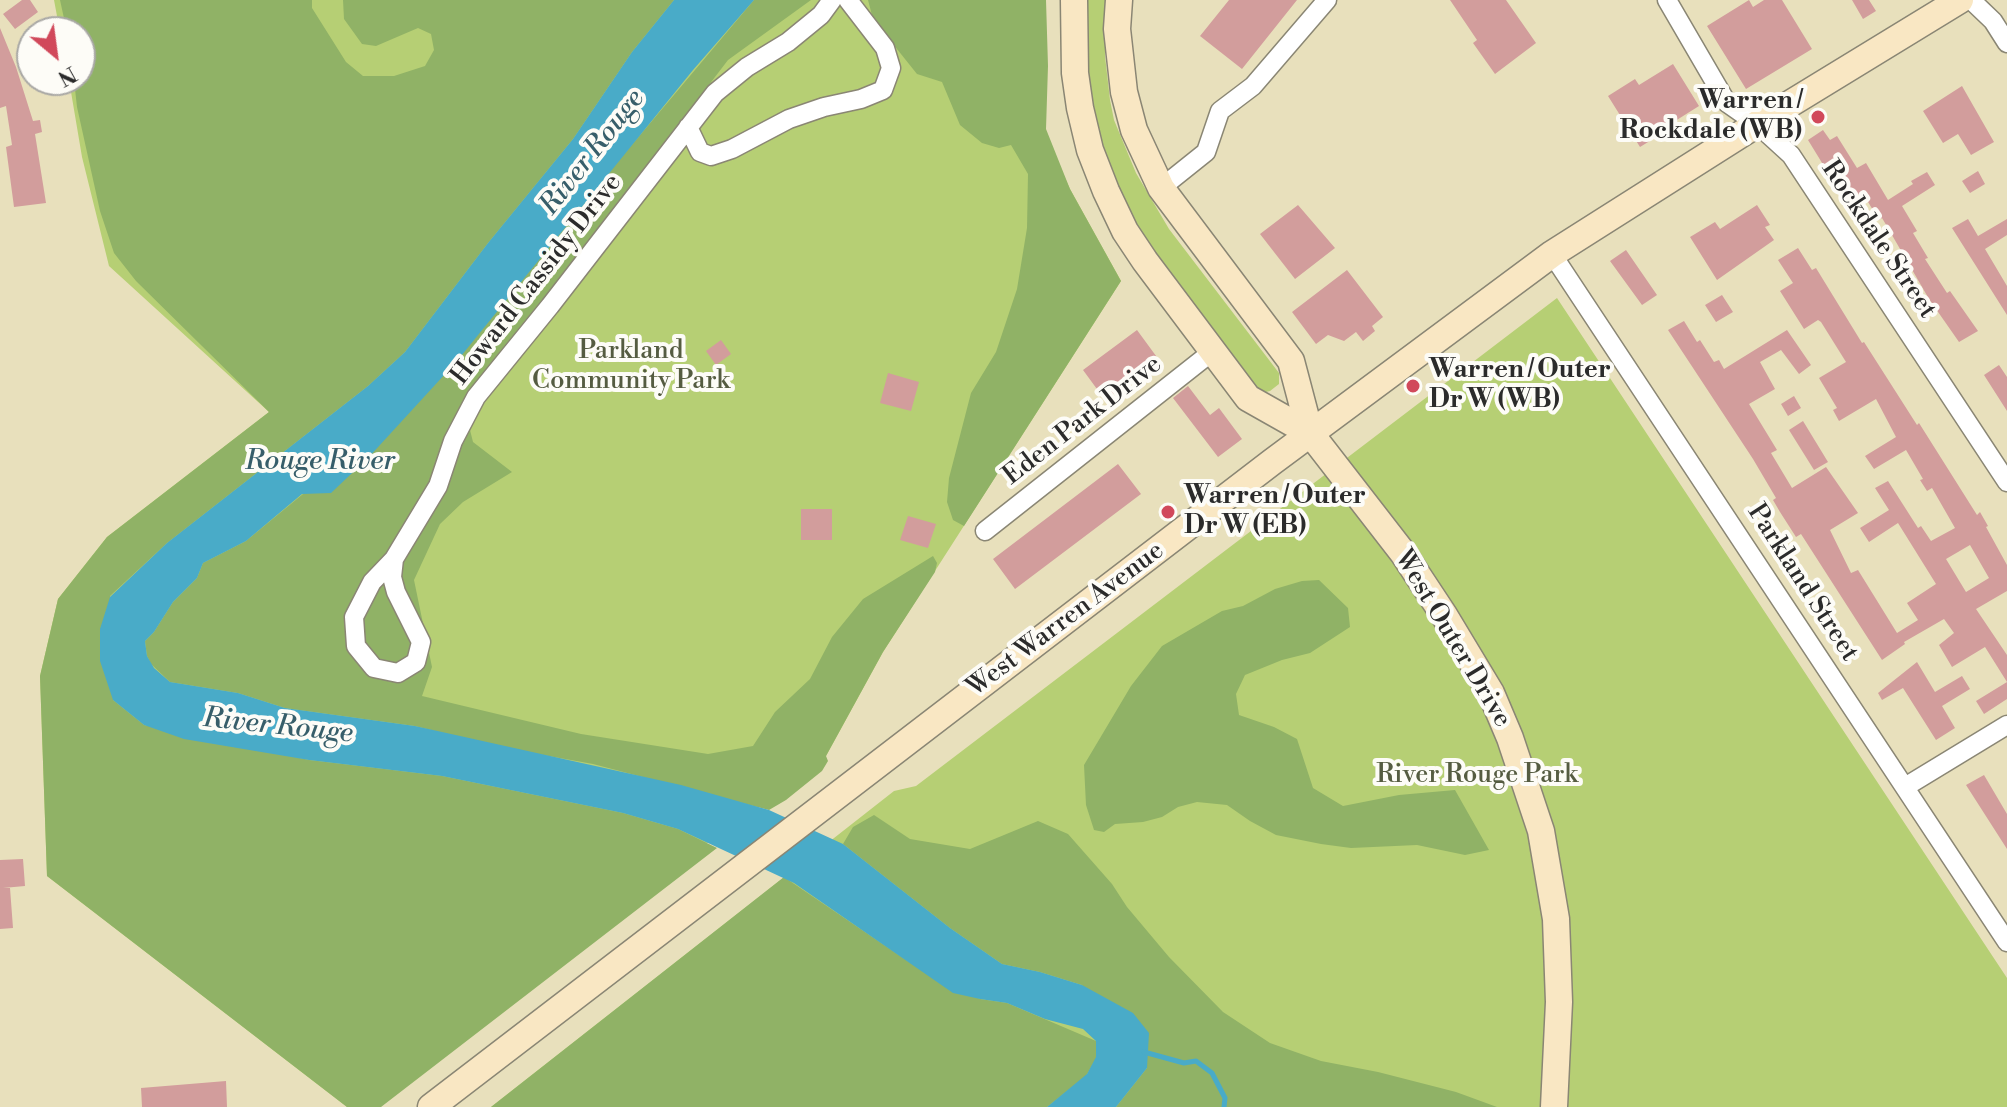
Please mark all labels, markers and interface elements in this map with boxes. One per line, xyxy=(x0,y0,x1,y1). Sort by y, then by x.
north arrow xyxy=(16,16,96,96)
text: N xyxy=(53,60,81,92)
water label: River Rouge xyxy=(534,83,652,223)
place label: Warren / Rockdale (WB) xyxy=(1620,86,1802,148)
marker: Warren / Rockdale (WB) xyxy=(1809,108,1827,126)
street label: Rockdale Street xyxy=(1814,155,1942,325)
street label: Howard Cassidy Drive xyxy=(445,168,629,392)
park label: Parkland Community Park xyxy=(532,336,730,398)
street label: Eden Park Drive xyxy=(998,349,1168,493)
place label: Warren / Outer Dr W (WB) xyxy=(1429,355,1611,416)
marker: Warren / Outer Dr W (WB) xyxy=(1404,377,1422,395)
water label: Rouge River xyxy=(245,445,395,479)
place label: Warren / Outer Dr W (EB) xyxy=(1184,481,1366,542)
street label: Parkland Street xyxy=(1740,499,1864,667)
marker: Warren / Outer Dr W (EB) xyxy=(1159,503,1177,521)
street label: West Warren Avenue xyxy=(961,536,1171,704)
street label: West Outer Drive xyxy=(1387,545,1517,733)
water label: River Rouge xyxy=(202,702,354,752)
park label: River Rouge Park xyxy=(1376,760,1578,792)

